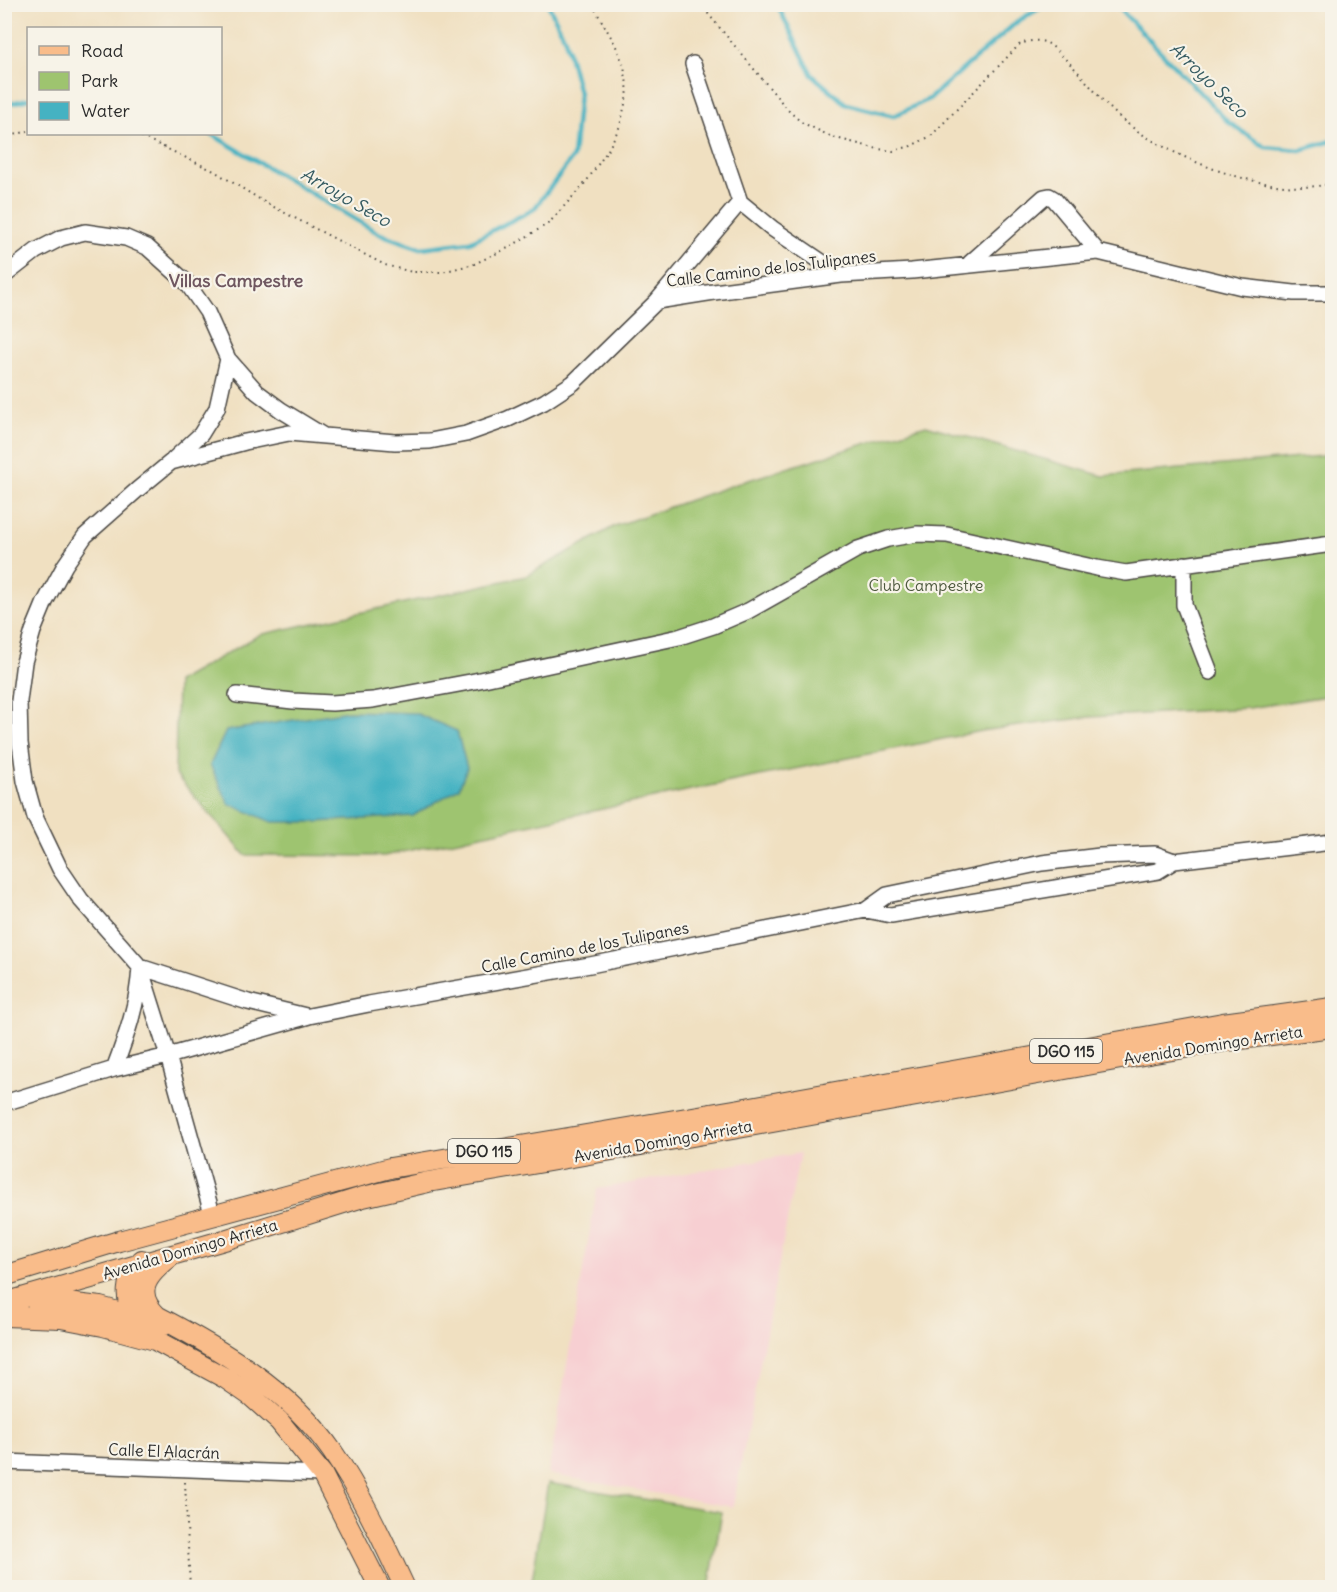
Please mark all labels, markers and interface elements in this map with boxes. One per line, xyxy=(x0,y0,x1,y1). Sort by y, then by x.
legend xyxy=(27,27,222,135)
water label: Arroyo Seco xyxy=(1165,37,1253,123)
text: Road xyxy=(81,39,124,62)
text: Park xyxy=(81,69,118,92)
text: Water xyxy=(81,99,131,122)
water label: Arroyo Seco xyxy=(297,162,396,232)
street label: Calle Camino de los Tulipanes xyxy=(665,245,877,291)
district label: Villas Campestre xyxy=(169,269,304,292)
park label: Club Campestre xyxy=(869,575,983,595)
street label: Calle Camino de los Tulipanes xyxy=(480,917,690,977)
street label: Avenida Domingo Arrieta xyxy=(1122,1021,1304,1069)
road number: DGO 115 xyxy=(1030,1039,1102,1063)
street label: Avenida Domingo Arrieta xyxy=(572,1115,754,1167)
road number: DGO 115 xyxy=(448,1139,520,1163)
street label: Avenida Domingo Arrieta xyxy=(100,1214,280,1284)
street label: Calle El Alacrán xyxy=(108,1439,220,1463)

